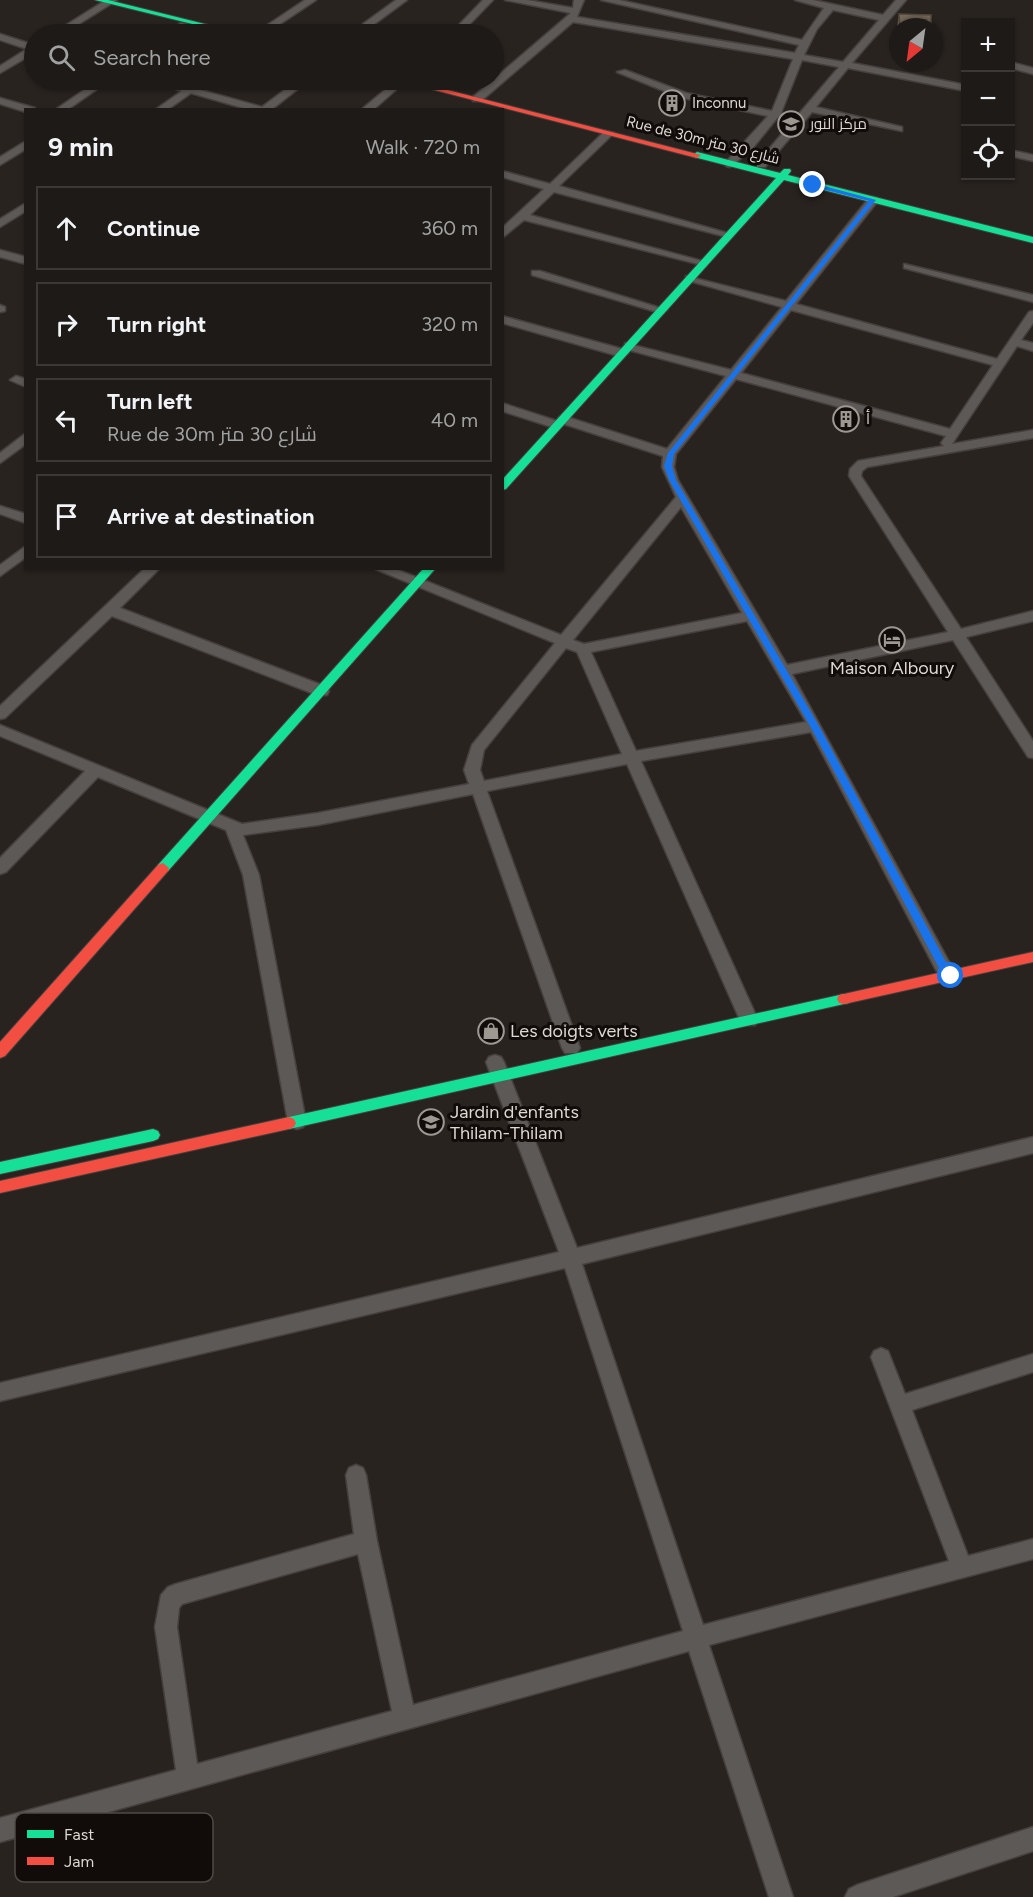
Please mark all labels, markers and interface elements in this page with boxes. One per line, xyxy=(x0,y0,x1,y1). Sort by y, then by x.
north arrow xyxy=(889,18,943,72)
map controls xyxy=(961,18,1015,180)
button: + xyxy=(961,18,1015,72)
search box xyxy=(24,24,504,90)
icon: search xyxy=(45,41,78,74)
text: Search here xyxy=(93,44,211,71)
button: − xyxy=(961,72,1015,126)
building icon: Inconnu xyxy=(657,88,687,118)
place label: Inconnu xyxy=(692,94,746,112)
school or university icon: مركز النور xyxy=(776,109,806,139)
street label: Rue de 30m شارع 30 متر xyxy=(624,112,782,170)
place label: مركز النور xyxy=(809,115,867,133)
button: locate xyxy=(961,126,1015,180)
text: 9 min xyxy=(48,131,114,163)
text: Walk · 720 m xyxy=(366,135,480,159)
route end xyxy=(799,171,825,197)
icon: ahead xyxy=(50,212,83,245)
text: Continue xyxy=(107,215,200,242)
text: 360 m xyxy=(421,216,478,240)
icon: right xyxy=(50,308,83,341)
text: Turn right xyxy=(107,311,206,338)
text: 320 m xyxy=(421,312,478,336)
text: Turn left xyxy=(107,388,193,415)
icon: left xyxy=(50,404,83,437)
building icon: أ xyxy=(831,404,861,434)
text: 40 m xyxy=(431,408,478,432)
place label: أ xyxy=(866,409,870,428)
text: Rue de 30m شارع 30 متر xyxy=(107,422,317,446)
icon: arrive xyxy=(50,500,83,533)
text: Arrive at destination xyxy=(107,503,315,530)
hotel icon: Maison Alboury xyxy=(877,625,907,655)
place label: Maison Alboury xyxy=(830,657,955,679)
route start xyxy=(937,962,963,988)
shop icon: Les doigts verts xyxy=(476,1016,506,1046)
place label: Les doigts verts xyxy=(510,1020,638,1042)
place label: Jardin d'enfants Thilam-Thilam xyxy=(450,1101,579,1144)
school or university icon: Jardin d'enfants Thilam-Thilam xyxy=(416,1107,446,1137)
legend xyxy=(15,1813,213,1882)
text: Fast xyxy=(64,1825,94,1844)
text: Jam xyxy=(64,1852,94,1871)

